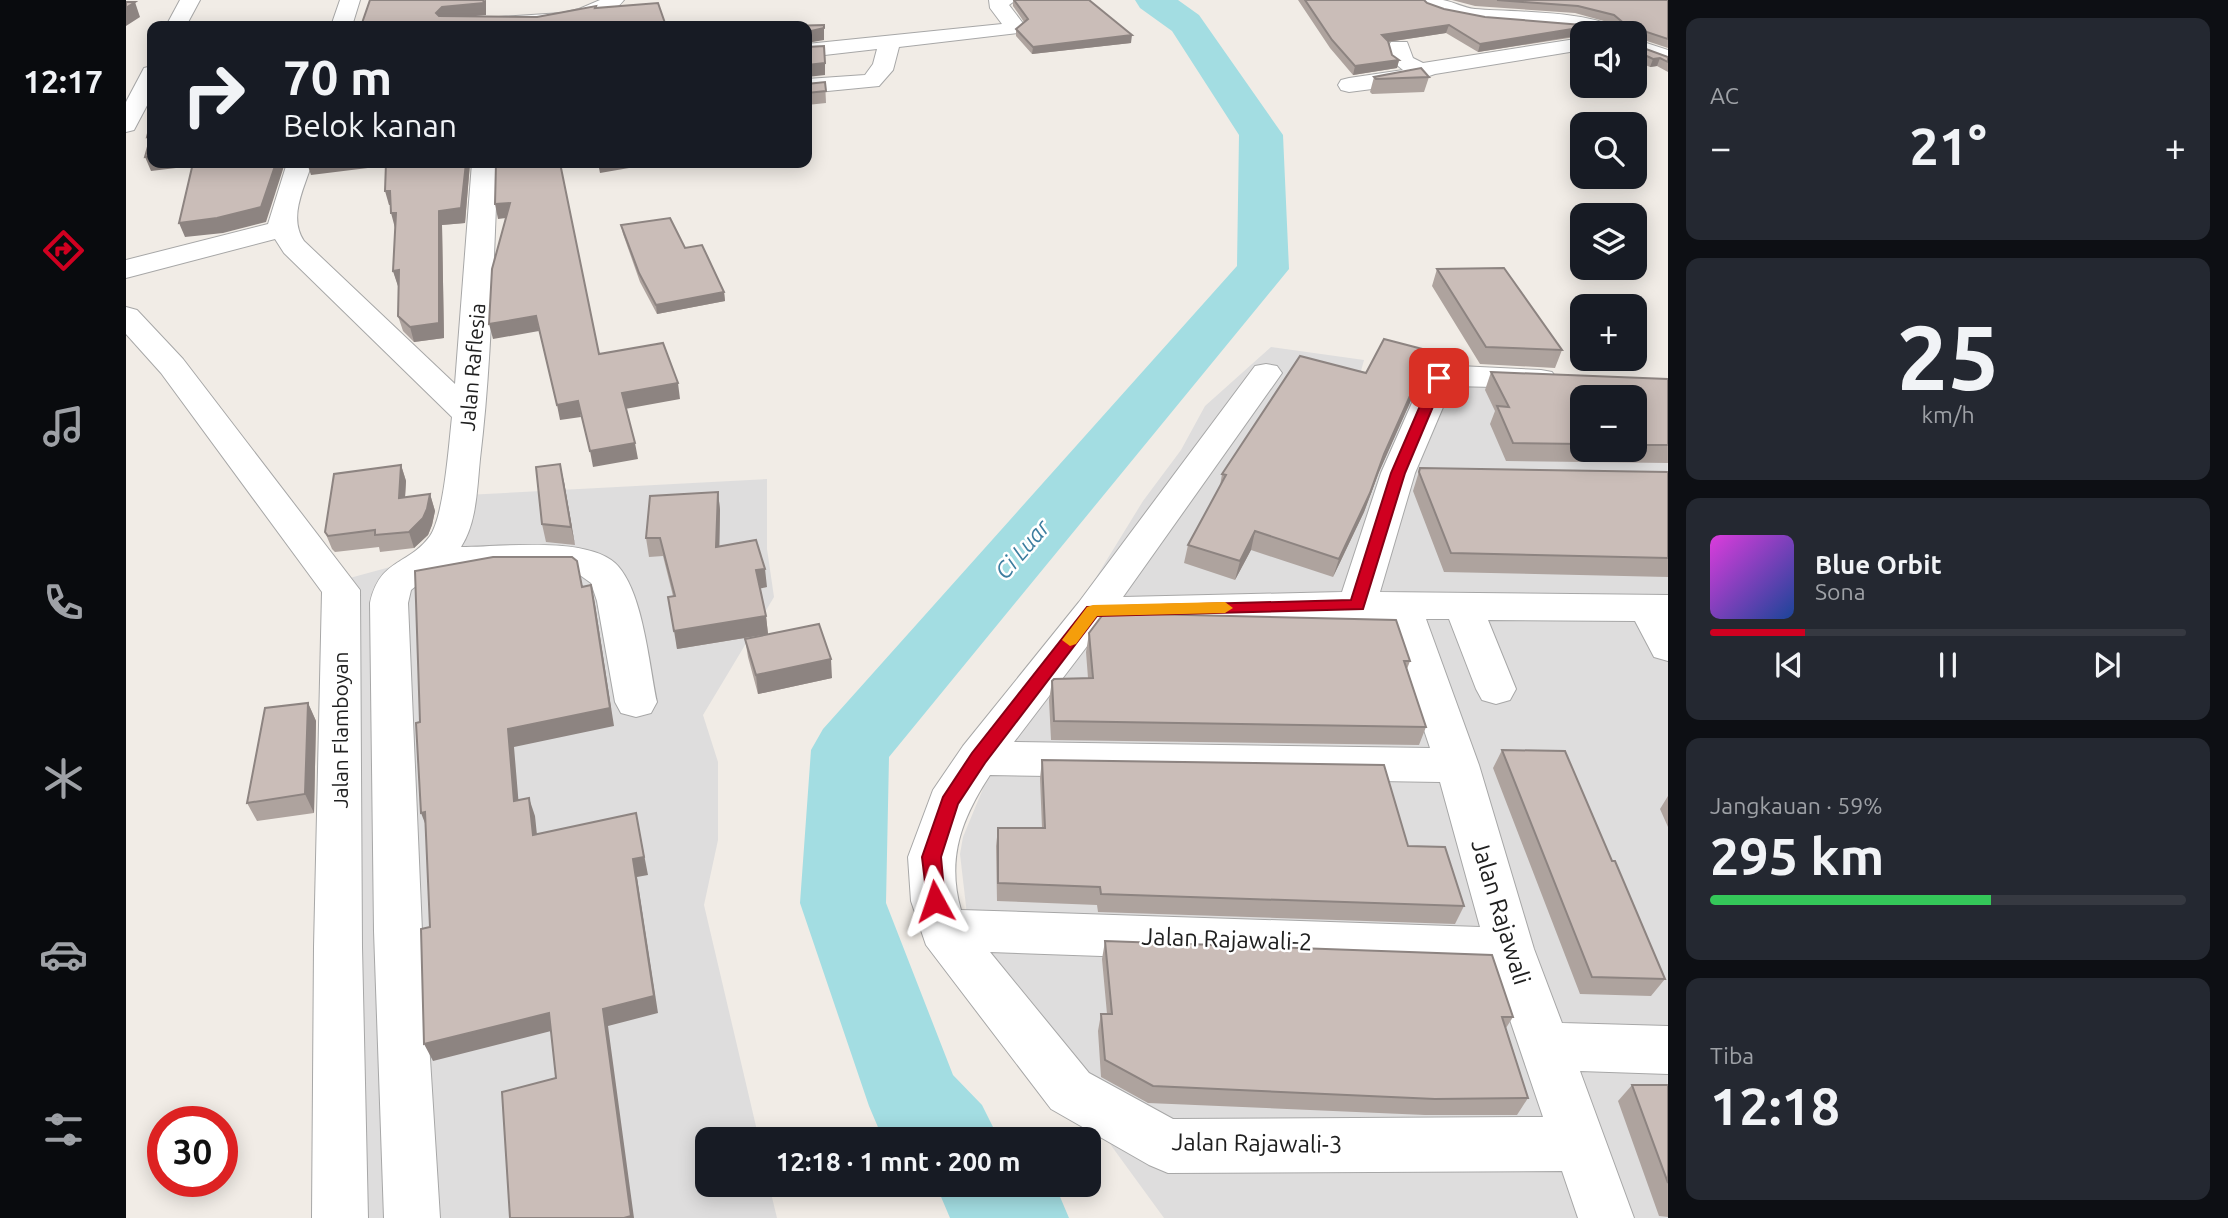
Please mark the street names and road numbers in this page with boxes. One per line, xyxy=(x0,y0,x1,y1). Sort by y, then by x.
street label: Jalan Raflesia xyxy=(454,302,490,432)
street label: Jalan Flamboyan xyxy=(328,651,352,809)
street label: Jalan Rajawali xyxy=(1466,836,1536,988)
street label: Jalan Rajawali-2 xyxy=(1141,923,1313,955)
street label: Jalan Rajawali-3 xyxy=(1171,1128,1343,1158)

